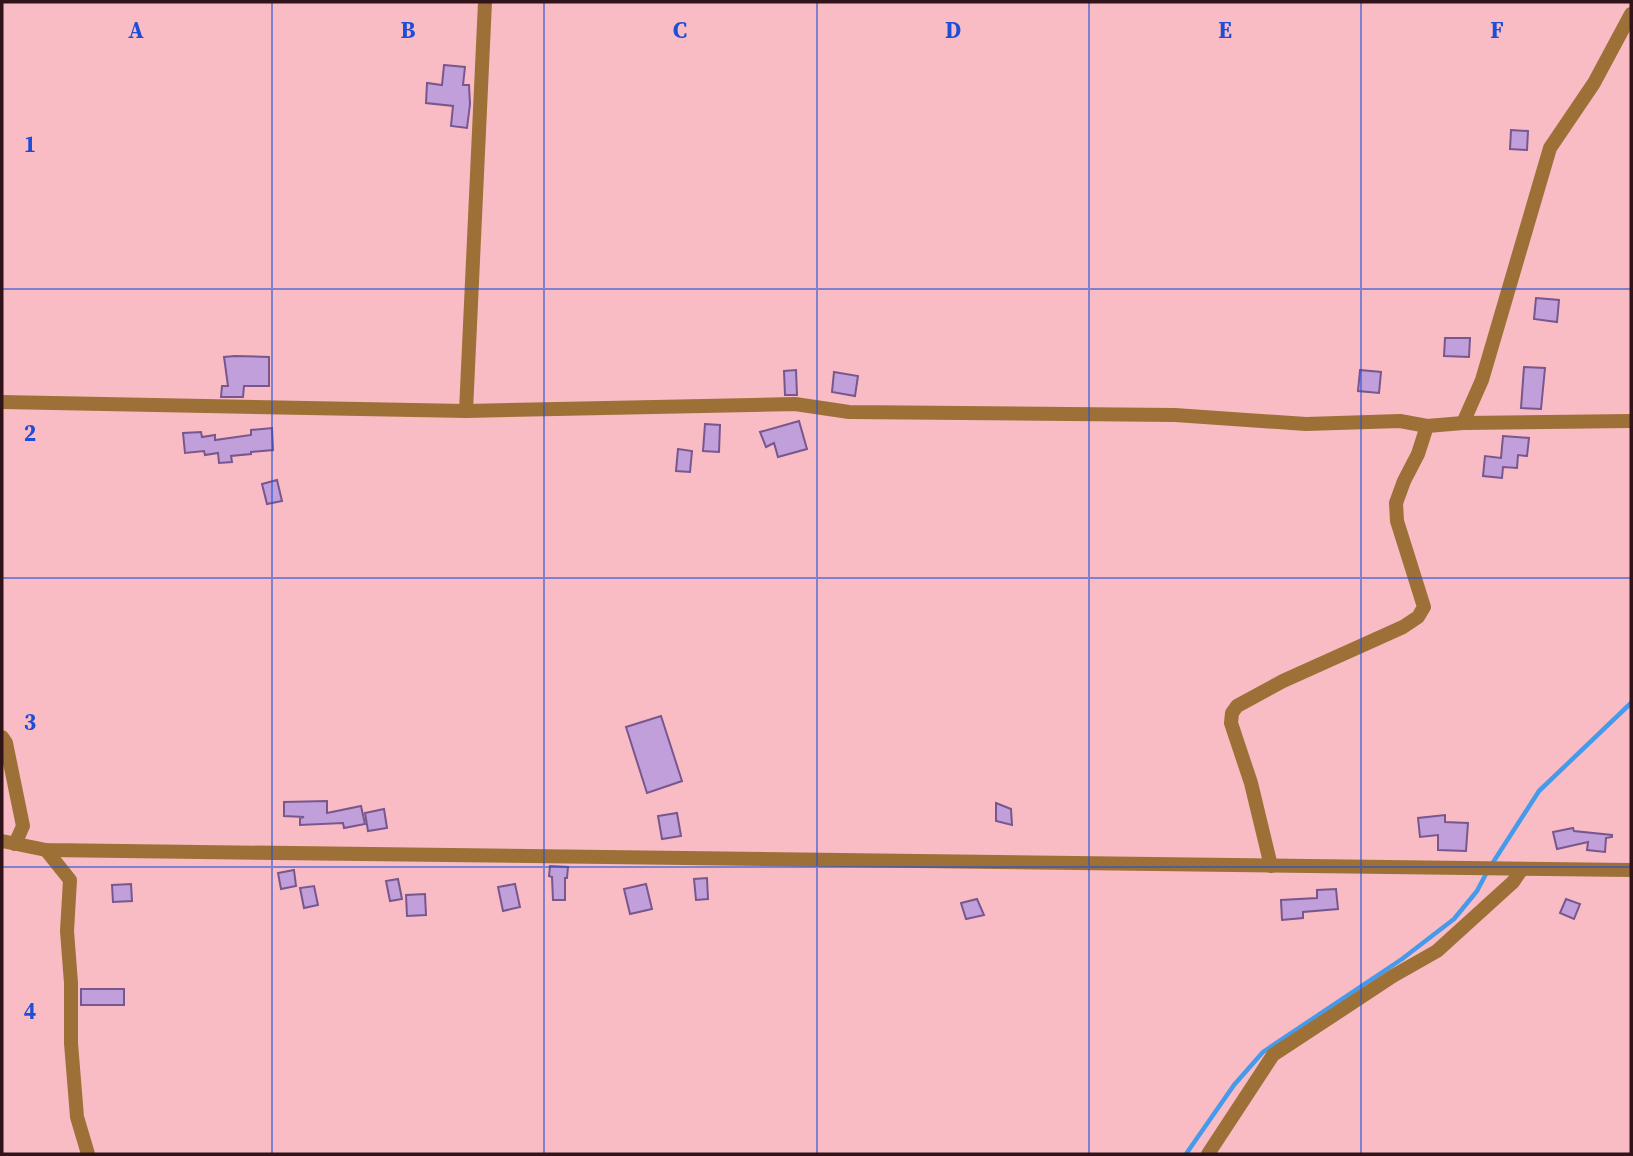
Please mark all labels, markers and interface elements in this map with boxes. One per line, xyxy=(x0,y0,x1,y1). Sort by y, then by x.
text: A xyxy=(128,14,144,46)
text: B xyxy=(401,14,416,46)
text: C xyxy=(673,14,687,46)
text: D xyxy=(945,14,961,46)
text: E xyxy=(1218,14,1232,46)
text: F xyxy=(1490,14,1504,46)
text: 1 xyxy=(24,128,36,160)
text: 2 xyxy=(24,417,36,449)
text: 3 xyxy=(24,706,36,738)
text: 4 xyxy=(24,995,36,1027)

